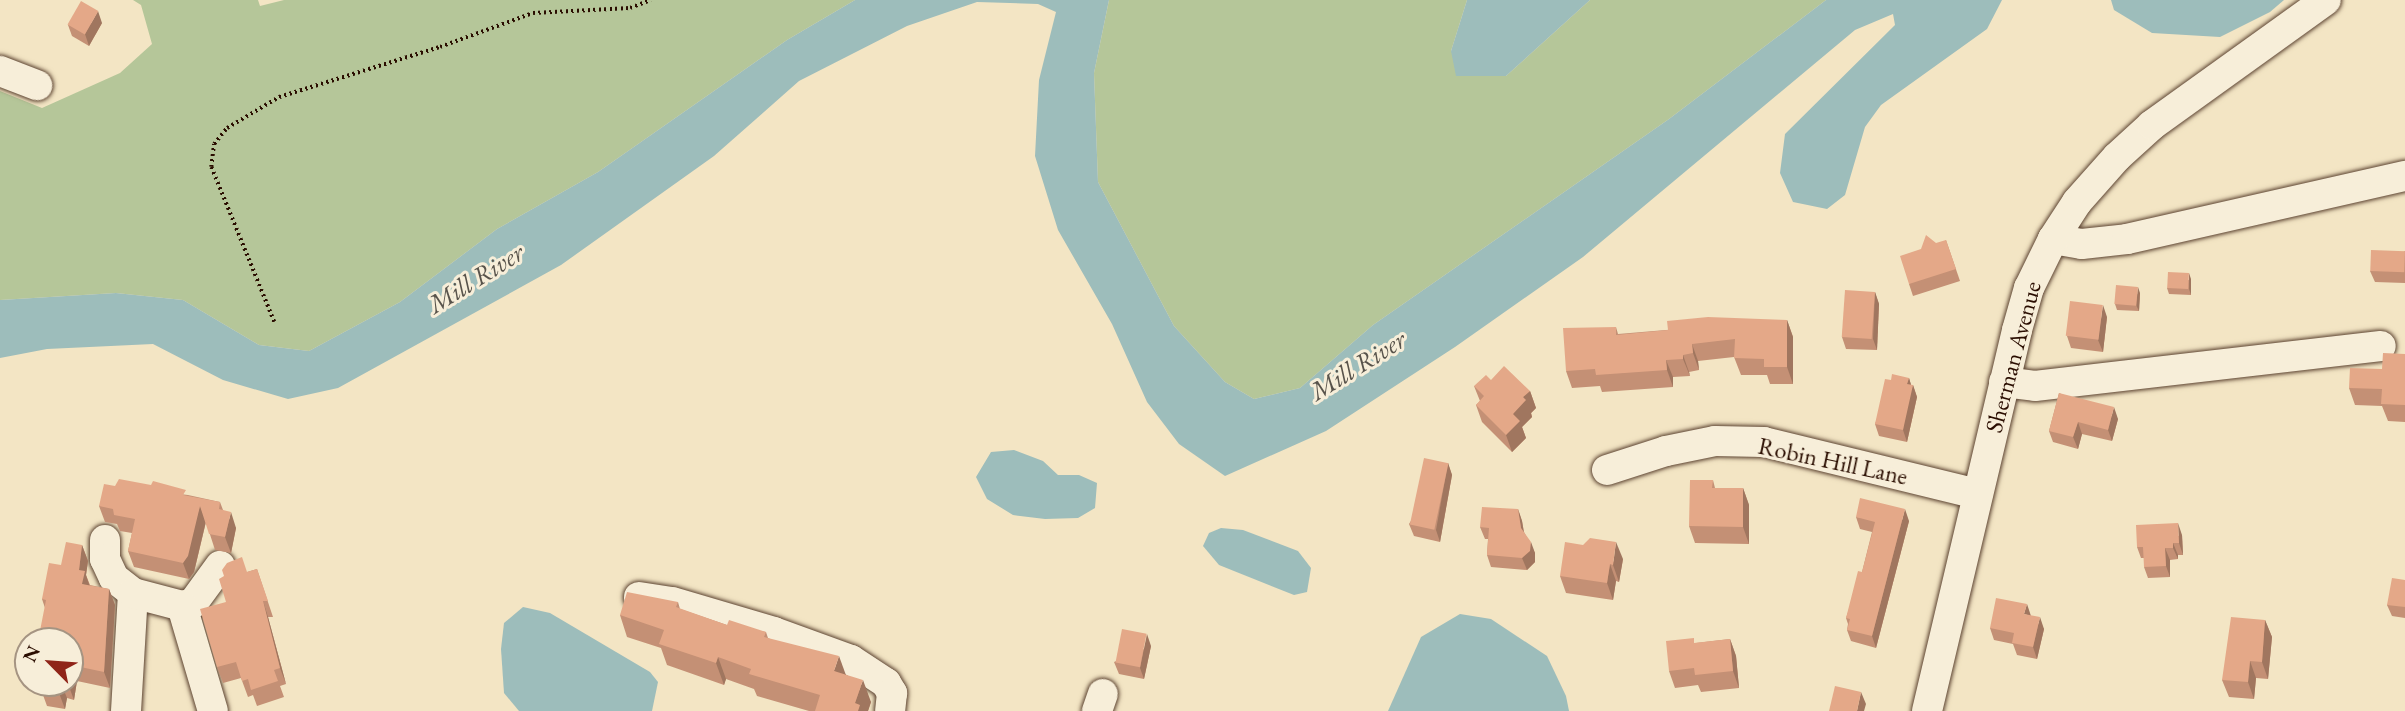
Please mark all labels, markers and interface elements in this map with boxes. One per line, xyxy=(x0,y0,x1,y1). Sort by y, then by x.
water label: Mill River xyxy=(422,237,530,321)
street label: Sherman Avenue xyxy=(1979,278,2047,436)
water label: Mill River xyxy=(1304,324,1412,408)
street label: Robin Hill Lane xyxy=(1756,431,1910,491)
north arrow xyxy=(14,627,84,697)
text: N xyxy=(17,642,46,666)

